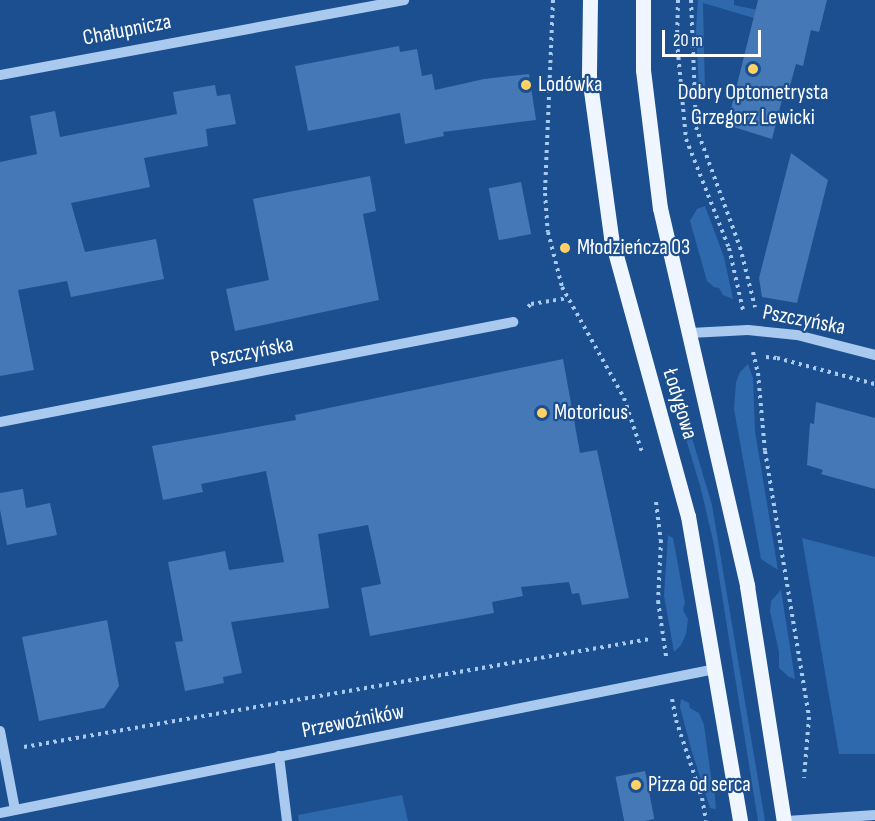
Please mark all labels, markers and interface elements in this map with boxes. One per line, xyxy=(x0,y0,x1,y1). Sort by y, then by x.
street label: Chałupnicza xyxy=(81,9,173,51)
scale bar xyxy=(665,18,764,56)
text: 20 m xyxy=(673,30,703,51)
marker: Dobry Optometrysta Grzegorz Lewicki xyxy=(746,62,760,76)
place label: Lodówka xyxy=(538,72,602,98)
marker: Lodówka xyxy=(519,78,533,92)
place label: Dobry Optometrysta Grzegorz Lewicki xyxy=(678,79,828,130)
place label: Młodzieńcza 03 xyxy=(577,235,690,261)
marker: Młodzieńcza 03 xyxy=(558,241,572,255)
street label: Pszczyńska xyxy=(760,299,848,341)
street label: Pszczyńska xyxy=(208,331,296,373)
street label: Łodygowa xyxy=(657,366,703,442)
place label: Motoricus xyxy=(554,400,628,426)
marker: Motoricus xyxy=(535,406,549,420)
street label: Przewoźników xyxy=(299,698,407,744)
place label: Pizza od serca xyxy=(648,772,751,798)
marker: Pizza od serca xyxy=(629,778,643,792)

